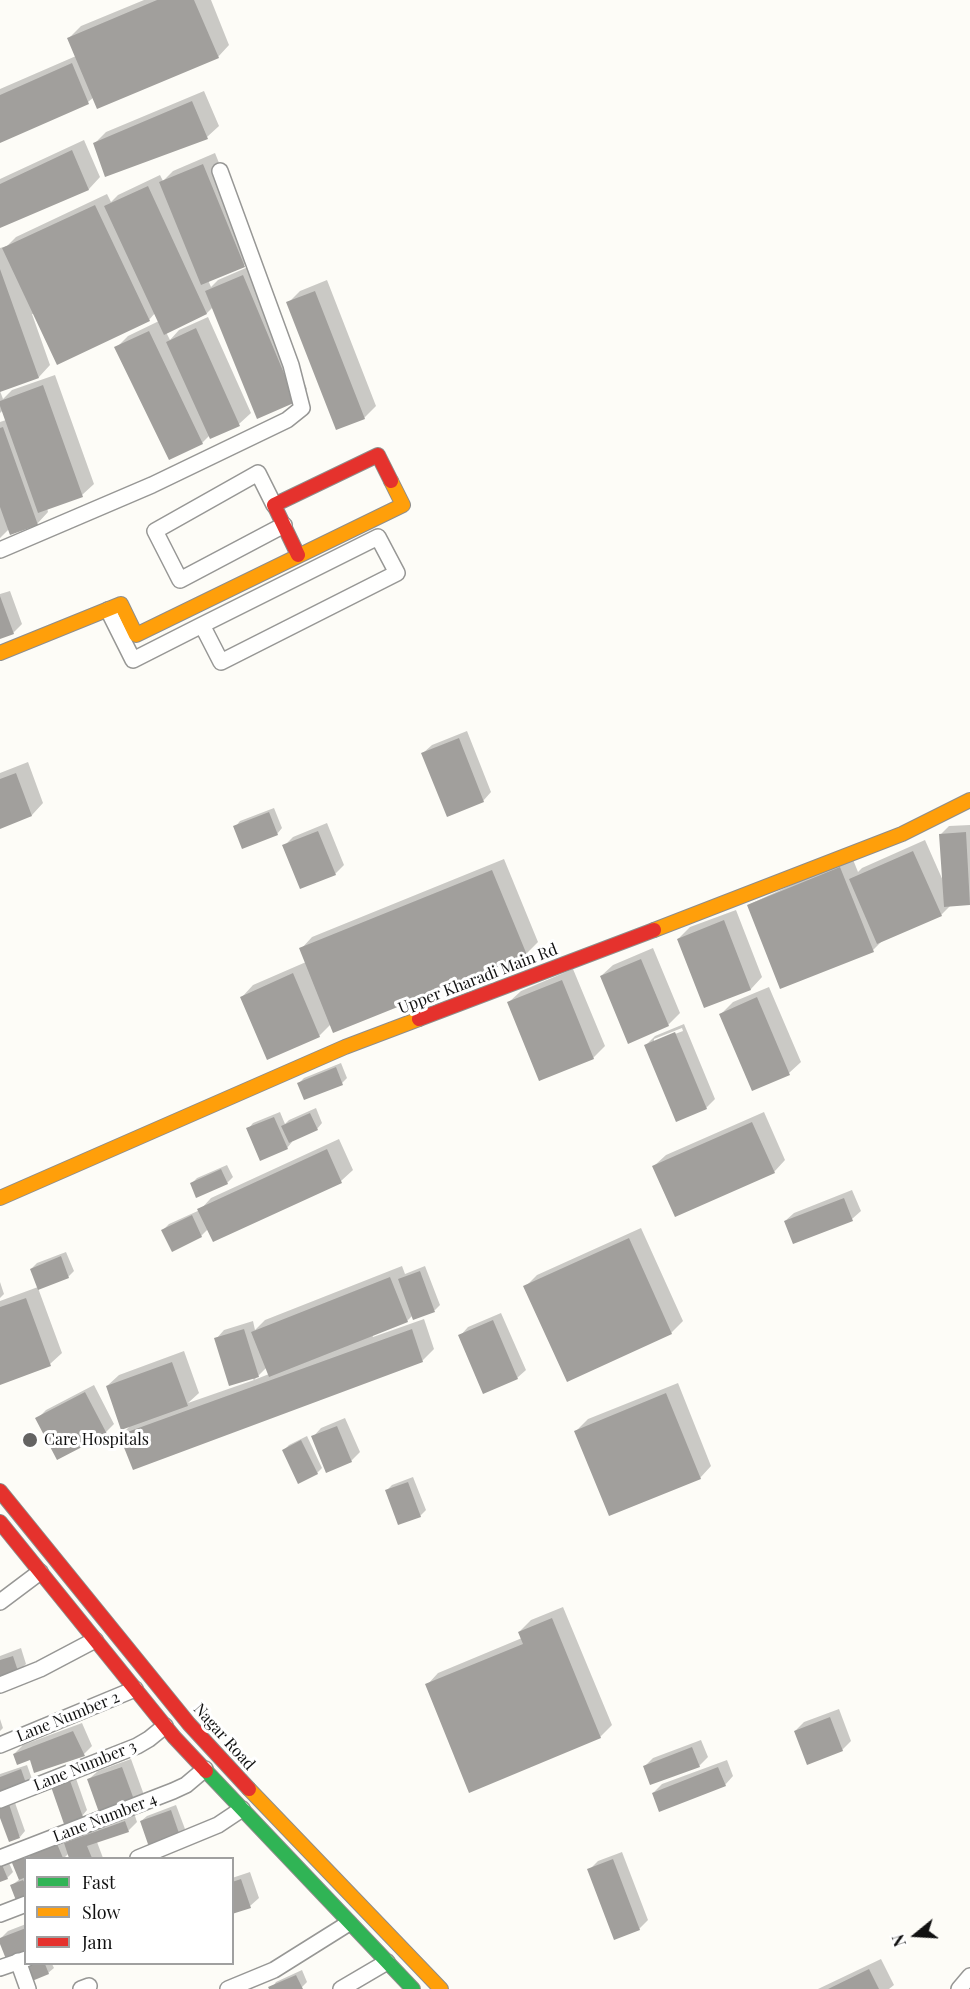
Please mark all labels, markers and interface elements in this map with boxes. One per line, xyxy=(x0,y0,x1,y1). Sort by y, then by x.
street label: Upper Kharadi Main Rd xyxy=(396,940,560,1018)
place label: Care Hospitals xyxy=(44,1430,149,1450)
marker: Care Hospitals xyxy=(21,1431,39,1449)
street label: Lane Number 2 xyxy=(14,1688,122,1746)
street label: Nagar Road xyxy=(189,1700,259,1774)
street label: Lane Number 3 xyxy=(31,1737,139,1795)
street label: Lane Number 4 xyxy=(50,1789,160,1847)
legend xyxy=(24,1857,234,1965)
text: Fast xyxy=(82,1870,115,1894)
text: Slow xyxy=(82,1900,120,1924)
north arrow xyxy=(886,1905,946,1965)
text: Jam xyxy=(82,1930,112,1954)
text: N xyxy=(887,1932,910,1949)

